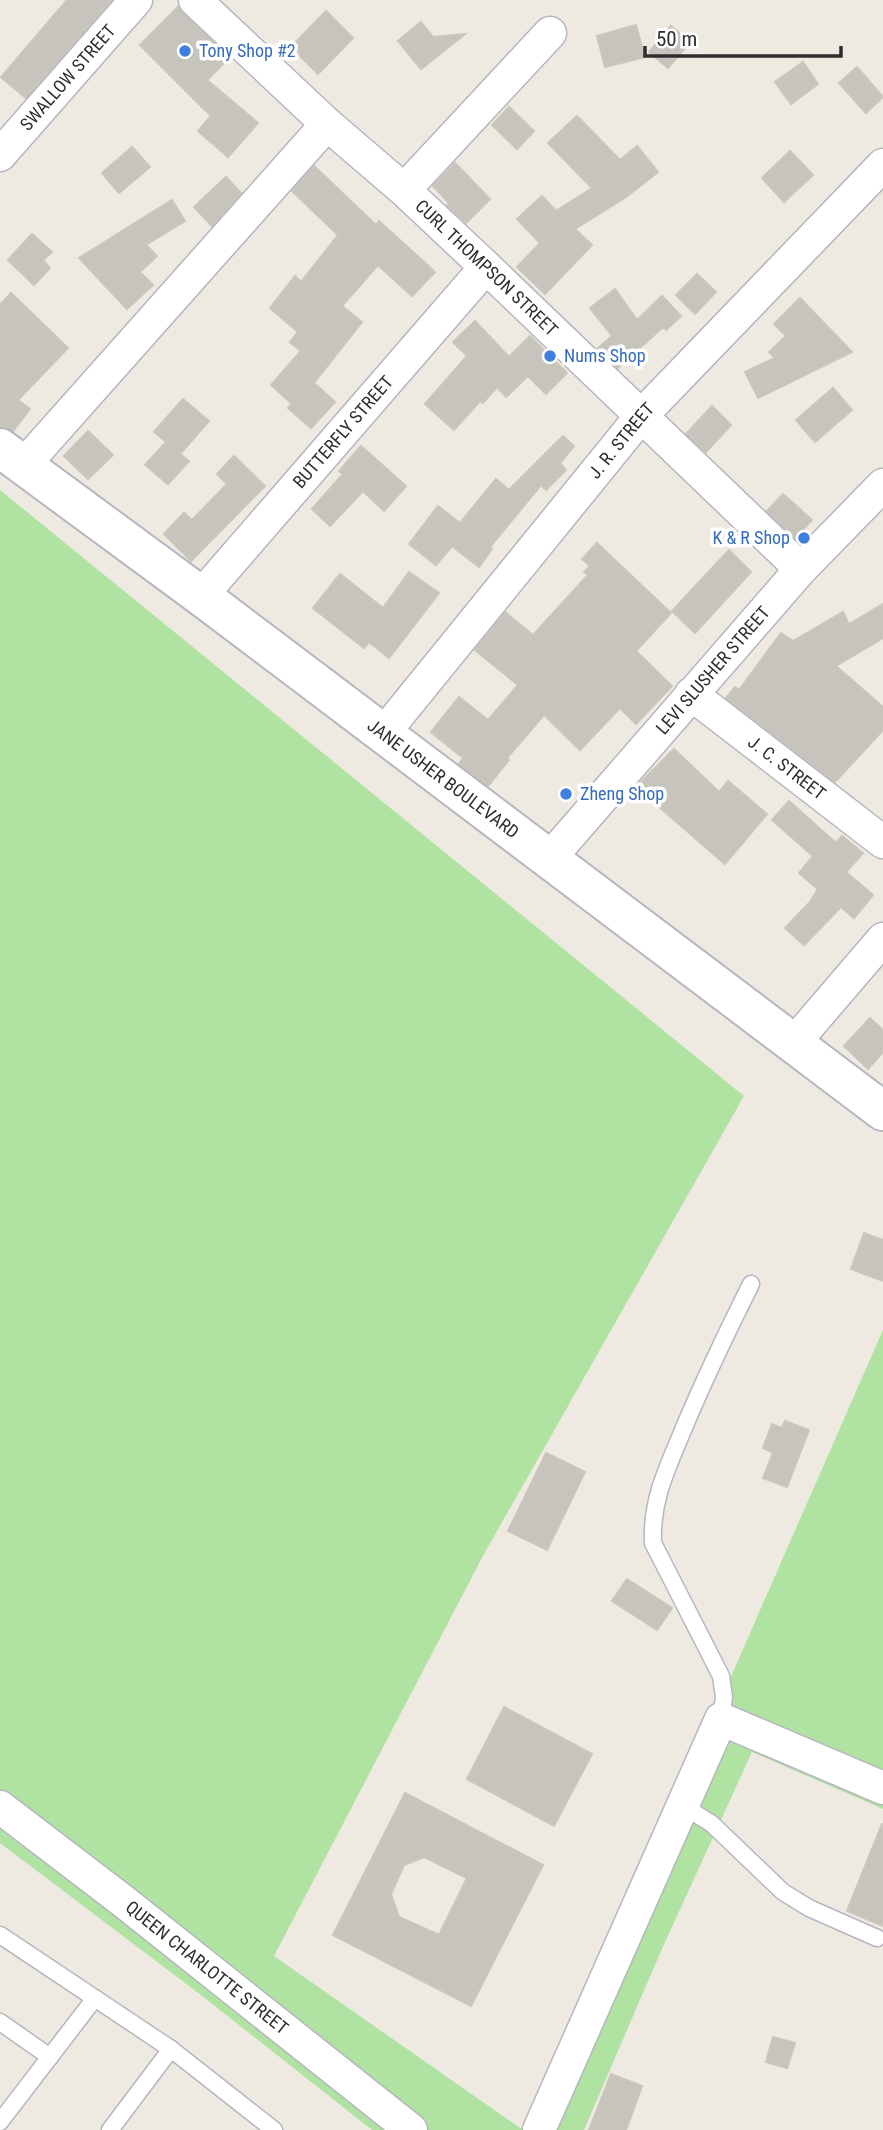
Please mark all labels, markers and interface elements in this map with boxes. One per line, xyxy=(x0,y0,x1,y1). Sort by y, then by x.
scale bar xyxy=(645,14,841,58)
street label: SWALLOW STREET xyxy=(15,20,120,135)
text: 50 m xyxy=(656,27,697,51)
place label: Tony Shop #2 xyxy=(199,40,296,61)
marker: Tony Shop #2 xyxy=(177,43,193,59)
street label: CURL THOMPSON STREET xyxy=(411,195,562,340)
place label: Nums Shop xyxy=(564,345,646,366)
marker: Nums Shop xyxy=(542,348,558,364)
street label: BUTTERFLY STREET xyxy=(288,371,397,492)
street label: J. R. STREET xyxy=(584,398,658,482)
place label: K & R Shop xyxy=(713,527,790,548)
marker: K & R Shop xyxy=(796,530,812,546)
street label: LEVI SLUSHER STREET xyxy=(651,602,774,738)
street label: JANE USHER BOULEVARD xyxy=(364,714,523,842)
street label: J. C. STREET xyxy=(744,731,830,804)
place label: Zheng Shop xyxy=(580,783,664,804)
marker: Zheng Shop xyxy=(558,786,574,802)
street label: QUEEN CHARLOTTE STREET xyxy=(122,1896,293,2038)

